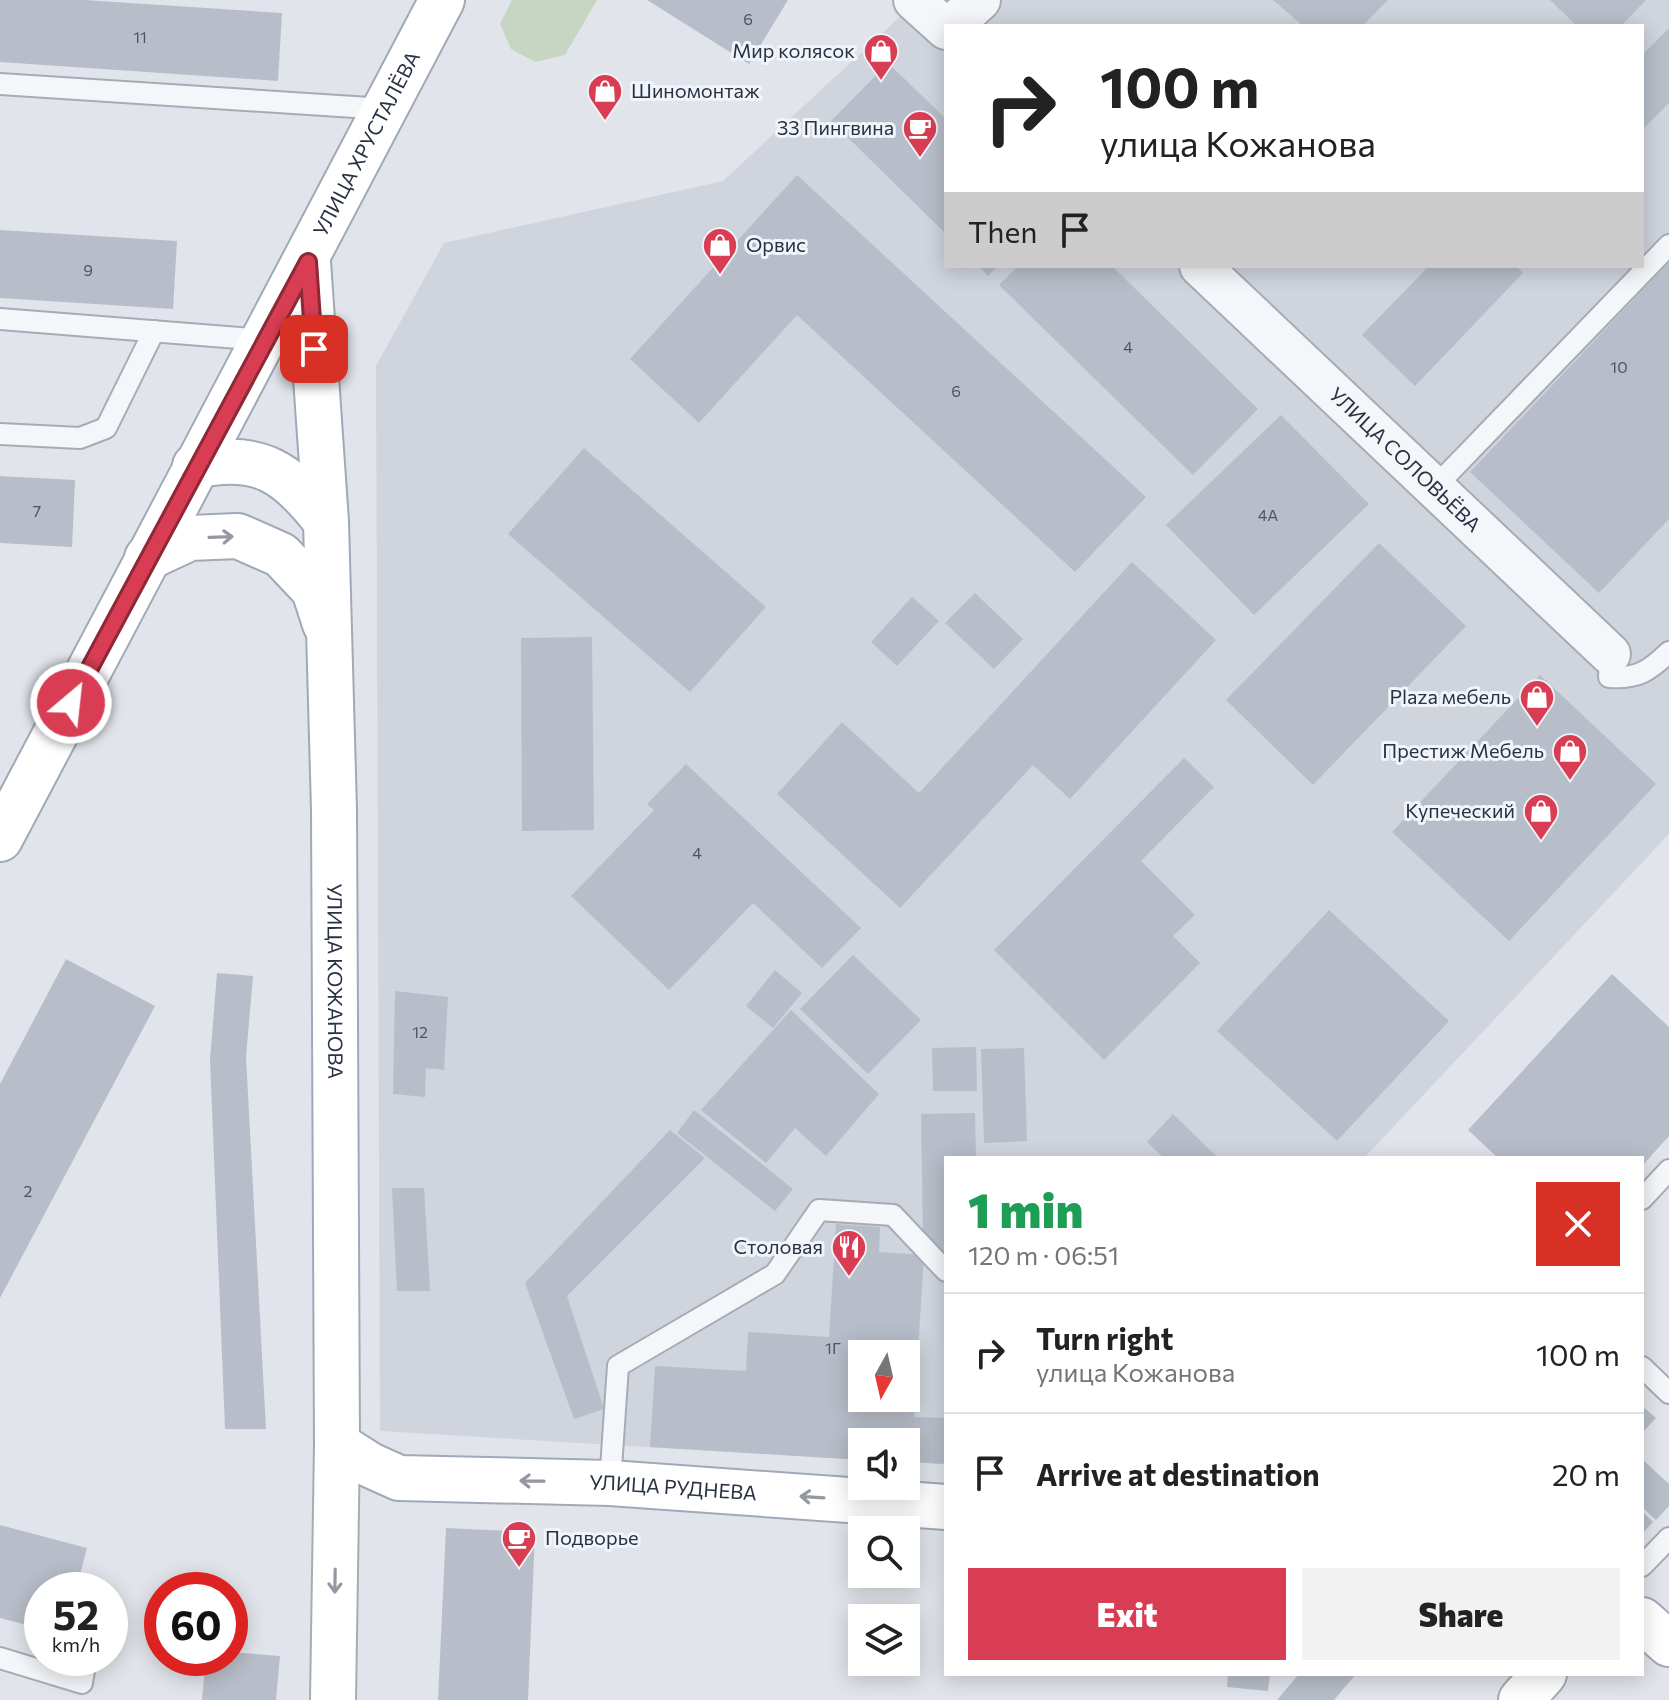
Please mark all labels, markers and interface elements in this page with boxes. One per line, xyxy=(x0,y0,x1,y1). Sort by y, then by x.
house number: 6 xyxy=(743,9,753,28)
house number: 11 xyxy=(133,27,147,46)
shop icon: Мир колясок xyxy=(862,32,900,82)
place label: Мир колясок xyxy=(732,38,855,62)
street label: УЛИЦА ХРУСТАЛЁВА xyxy=(308,47,424,240)
text: 100 m xyxy=(1100,51,1259,120)
icon: right xyxy=(968,56,1072,160)
shop icon: Шиномонтаж xyxy=(586,72,624,122)
place label: Шиномонтаж xyxy=(631,78,760,102)
cafe icon: 33 Пингвина xyxy=(901,109,939,159)
place label: 33 Пингвина xyxy=(777,115,894,139)
text: улица Кожанова xyxy=(1100,120,1376,164)
icon: arrive xyxy=(1053,208,1097,252)
text: Then xyxy=(968,212,1037,249)
shop icon: Орвис xyxy=(701,226,739,276)
place label: Орвис xyxy=(746,232,806,256)
house number: 9 xyxy=(83,260,93,279)
pin xyxy=(280,315,348,383)
icon: arrive xyxy=(292,327,336,371)
house number: 4 xyxy=(1123,337,1133,356)
house number: 10 xyxy=(1610,357,1628,376)
house number: 6 xyxy=(951,381,961,400)
street label: УЛИЦА СОЛОВЬЁВА xyxy=(1325,382,1486,537)
house number: 7 xyxy=(33,501,41,520)
house number: 4А xyxy=(1258,505,1278,524)
one-way arrow xyxy=(207,529,233,544)
position arrow xyxy=(29,661,113,745)
shop icon: Plaza мебель xyxy=(1518,678,1556,728)
place label: Plaza мебель xyxy=(1389,684,1511,708)
shop icon: Престиж Мебель xyxy=(1551,732,1589,782)
place label: Престиж Мебель xyxy=(1382,738,1544,762)
shop icon: Купеческий xyxy=(1522,792,1560,842)
place label: Купеческий xyxy=(1405,798,1515,822)
house number: 4 xyxy=(692,843,702,862)
street label: УЛИЦА КОЖАНОВА xyxy=(323,883,348,1079)
house number: 12 xyxy=(412,1022,428,1041)
text: 1 min xyxy=(968,1179,1083,1238)
house number: 2 xyxy=(24,1181,33,1200)
button: close xyxy=(1536,1182,1620,1266)
restaurant icon: Столовая xyxy=(830,1228,868,1278)
place label: Столовая xyxy=(734,1234,823,1258)
text: 120 m · 06:51 xyxy=(968,1239,1119,1270)
text: Turn right xyxy=(1036,1319,1173,1356)
icon: right xyxy=(968,1331,1012,1375)
text: 100 m xyxy=(1536,1335,1620,1372)
house number: 1Г xyxy=(825,1338,841,1357)
north arrow xyxy=(848,1340,920,1412)
map controls xyxy=(848,1340,920,1676)
text: улица Кожанова xyxy=(1036,1356,1235,1387)
button: sound xyxy=(848,1428,920,1500)
icon: arrive xyxy=(968,1451,1012,1495)
text: Arrive at destination xyxy=(1036,1455,1320,1492)
text: 20 m xyxy=(1552,1455,1620,1492)
street label: УЛИЦА РУДНЕВА xyxy=(589,1470,758,1504)
one-way arrow xyxy=(519,1473,546,1489)
one-way arrow xyxy=(799,1489,826,1504)
button: search xyxy=(848,1516,920,1588)
cafe icon: Подворье xyxy=(500,1519,538,1569)
place label: Подворье xyxy=(545,1525,639,1549)
one-way arrow xyxy=(327,1567,343,1594)
button: Exit xyxy=(968,1568,1286,1660)
button: Share xyxy=(1302,1568,1620,1660)
speed limit sign: 60 xyxy=(144,1572,248,1676)
text: 52 xyxy=(53,1589,99,1638)
button: layers xyxy=(848,1604,920,1676)
text: km/h xyxy=(52,1632,100,1656)

